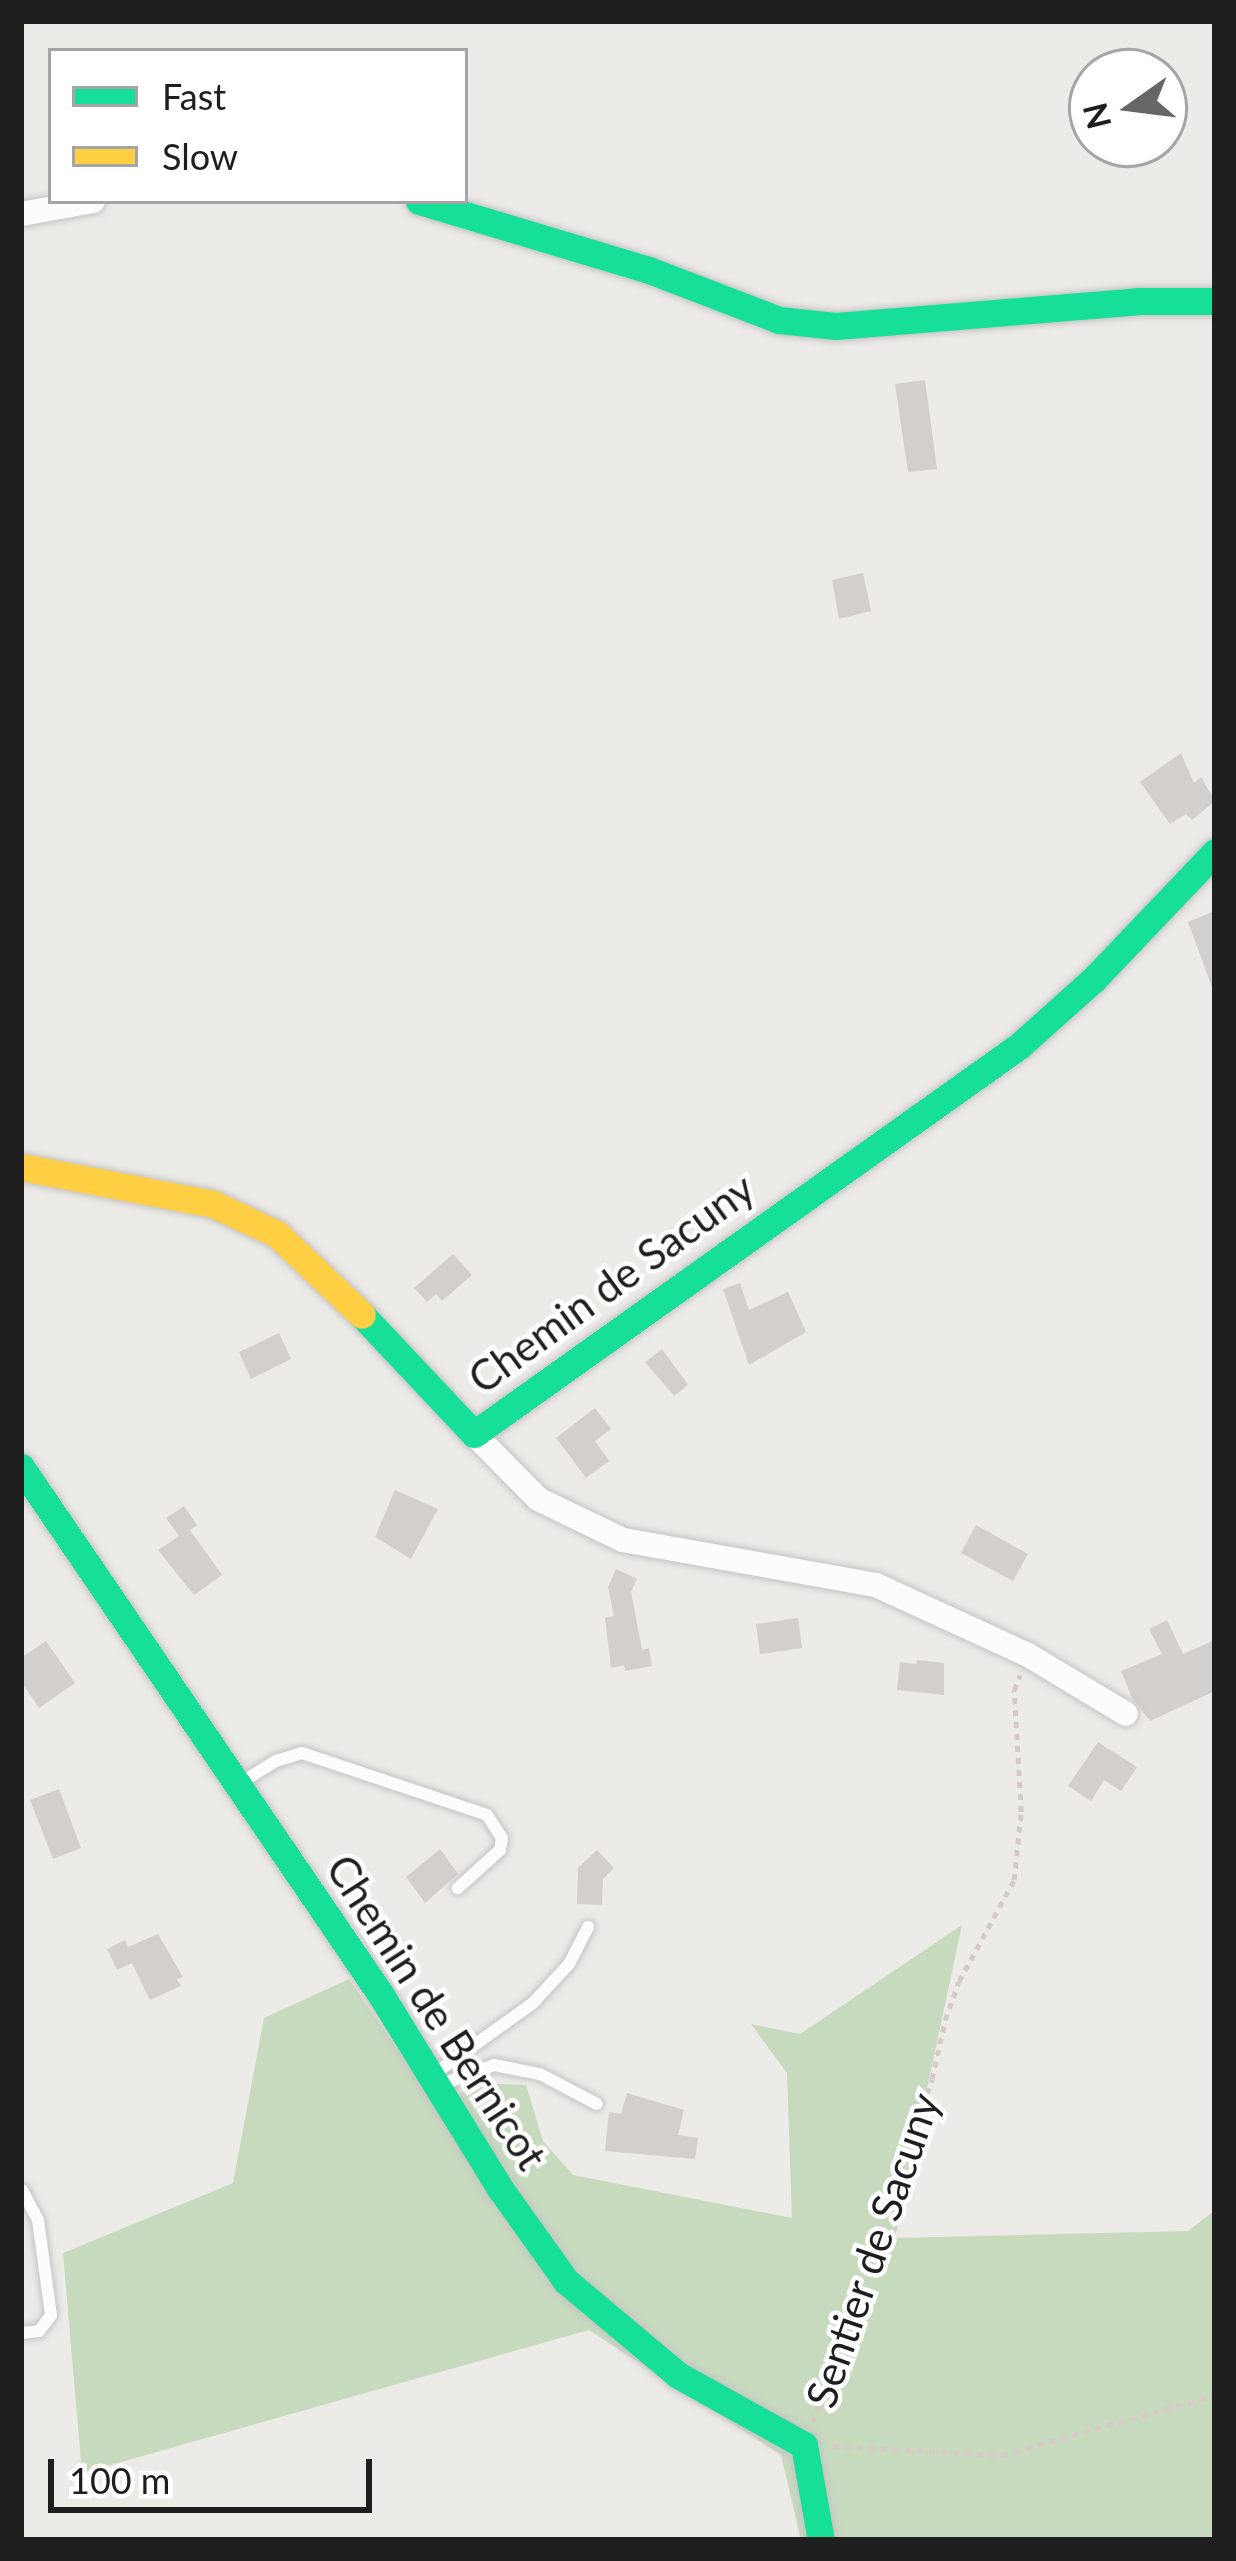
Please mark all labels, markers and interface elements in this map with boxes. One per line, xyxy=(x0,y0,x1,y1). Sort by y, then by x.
legend xyxy=(48,48,468,204)
north arrow xyxy=(1068,48,1188,168)
text: Fast xyxy=(162,74,226,118)
text: N xyxy=(1073,99,1118,133)
text: Slow xyxy=(162,134,238,178)
street label: Chemin de Sacuny xyxy=(459,1163,763,1403)
street label: Chemin de Bernicot xyxy=(316,1845,558,2179)
street label: Sentier de Sacuny xyxy=(794,2086,950,2414)
scale bar xyxy=(54,2435,378,2509)
text: 100 m xyxy=(69,2458,170,2502)

